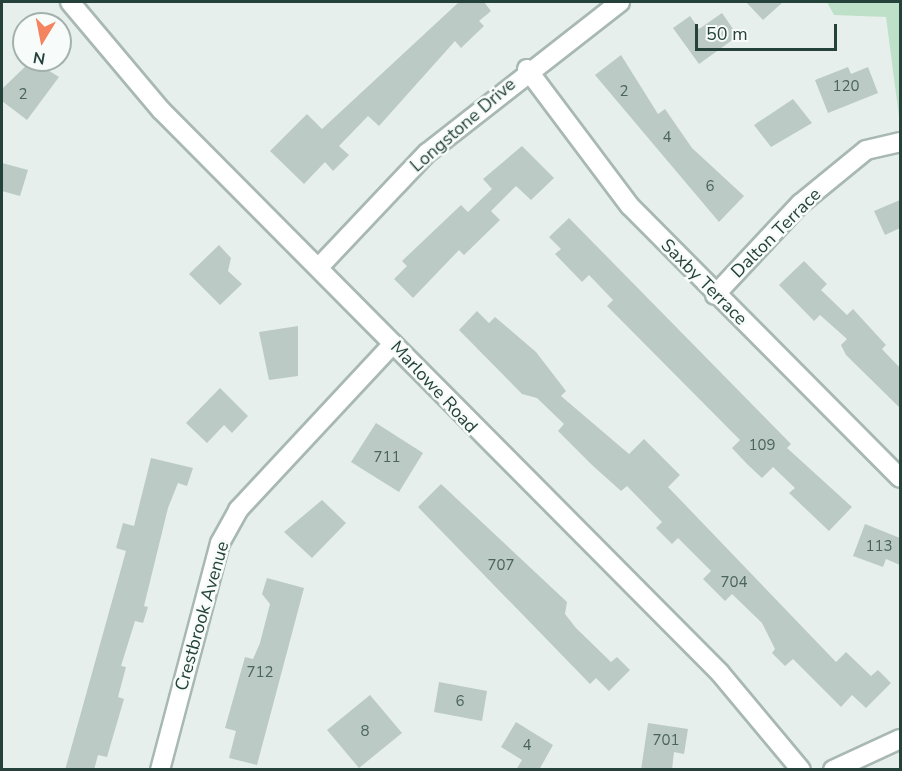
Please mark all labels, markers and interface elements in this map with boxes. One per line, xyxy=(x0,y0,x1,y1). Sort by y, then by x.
north arrow xyxy=(12,12,72,72)
scale bar xyxy=(698,12,840,50)
text: 50 m xyxy=(706,22,748,46)
text: N xyxy=(31,46,47,70)
street label: Longstone Drive xyxy=(406,73,520,177)
house number: 120 xyxy=(833,78,859,96)
house number: 2 xyxy=(620,83,628,101)
house number: 2 xyxy=(19,86,27,104)
house number: 4 xyxy=(663,129,671,147)
house number: 6 xyxy=(706,178,714,196)
street label: Dalton Terrace xyxy=(727,184,825,282)
street label: Saxby Terrace xyxy=(656,234,752,330)
street label: Marlowe Road xyxy=(386,337,482,437)
house number: 109 xyxy=(749,437,775,455)
house number: 711 xyxy=(374,449,400,467)
house number: 113 xyxy=(866,538,892,556)
street label: Crestbrook Avenue xyxy=(170,539,234,693)
house number: 707 xyxy=(488,557,514,575)
house number: 704 xyxy=(721,574,747,592)
house number: 712 xyxy=(247,664,273,682)
house number: 6 xyxy=(456,693,464,711)
house number: 8 xyxy=(361,723,369,741)
house number: 701 xyxy=(653,732,679,750)
house number: 4 xyxy=(523,737,531,755)

